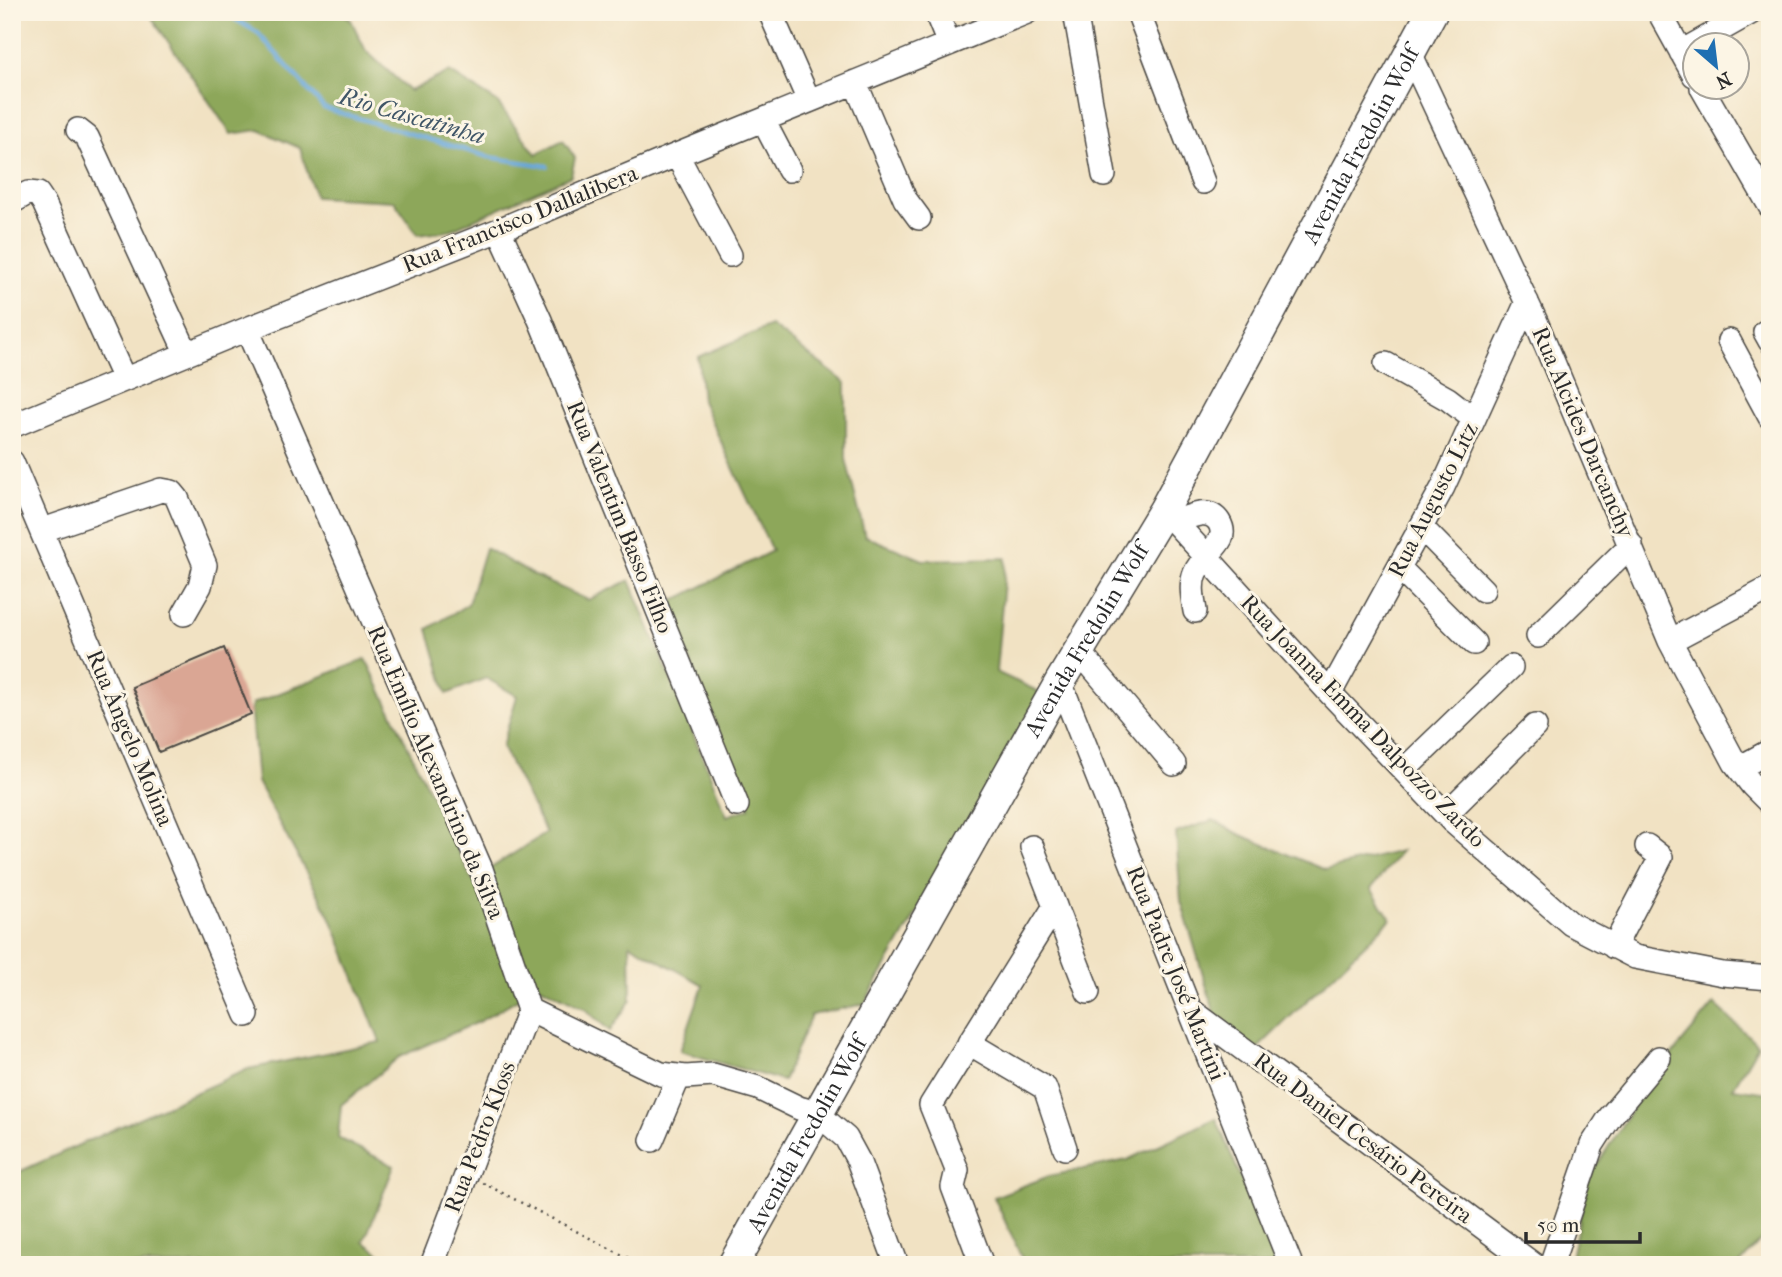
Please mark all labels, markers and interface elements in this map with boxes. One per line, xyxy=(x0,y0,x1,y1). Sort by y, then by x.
north arrow xyxy=(1680,32,1750,102)
street label: Avenida Fredolin Wolf xyxy=(1296,38,1427,249)
text: N xyxy=(1711,67,1735,93)
water label: Rio Cascatinha xyxy=(334,81,488,150)
street label: Rua Francisco Dallalibera xyxy=(398,159,642,279)
street label: Rua Alcides Darcanchy xyxy=(1526,322,1640,542)
street label: Rua Valentim Basso Filho xyxy=(561,397,679,637)
street label: Rua Augusto Litz xyxy=(1382,418,1484,582)
street label: Avenida Fredolin Wolf xyxy=(1018,535,1156,742)
street label: Rua Joanna Emma Dalpozzo Zardo xyxy=(1235,589,1491,853)
street label: Rua Emílio Alexandrino da Silva xyxy=(362,621,510,923)
street label: Rua Ângelo Molina xyxy=(81,646,179,831)
street label: Rua Padre José Martini xyxy=(1121,862,1231,1084)
street label: Avenida Fredolin Wolf xyxy=(740,1028,874,1238)
street label: Rua Daniel Cesário Pereira xyxy=(1248,1047,1478,1230)
street label: Rua Pedro Kloss xyxy=(439,1057,521,1217)
scale bar xyxy=(1526,1200,1640,1244)
text: 50 m xyxy=(1537,1213,1580,1237)

